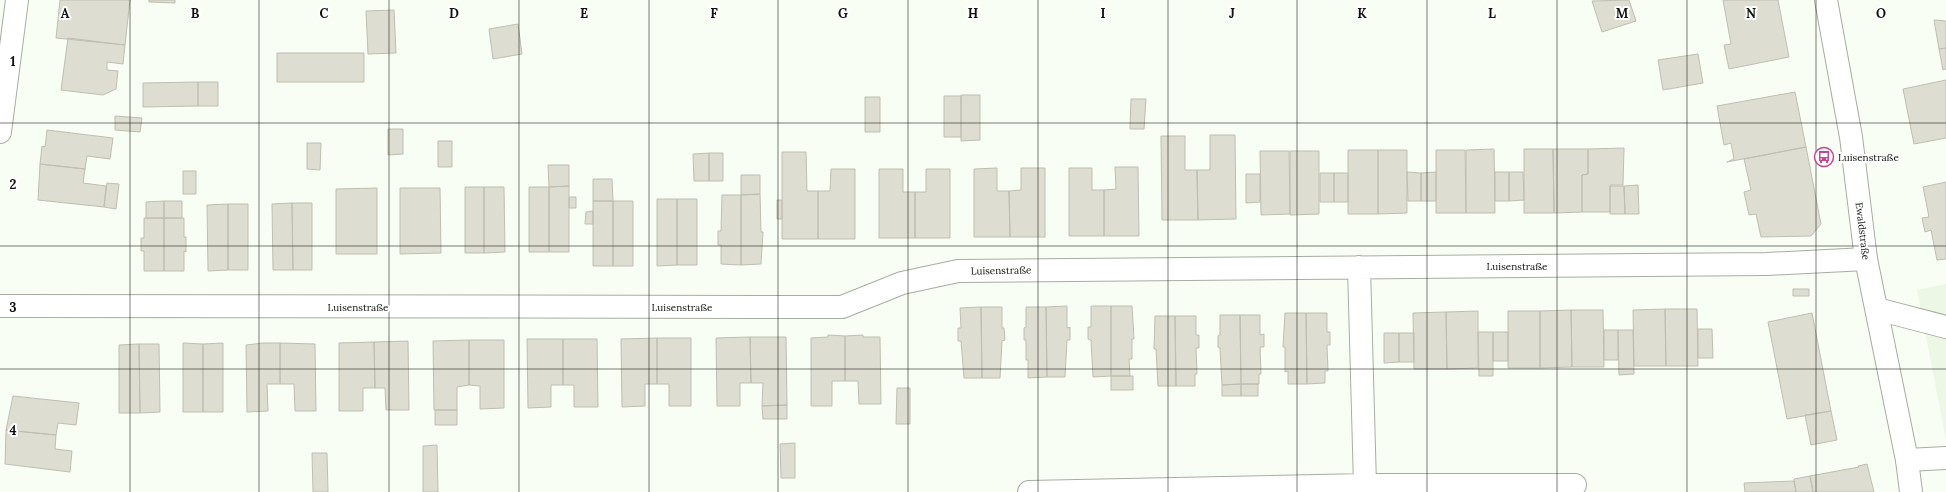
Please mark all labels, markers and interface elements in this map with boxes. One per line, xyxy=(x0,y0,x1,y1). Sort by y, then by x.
text: A xyxy=(61,5,70,22)
text: B xyxy=(191,5,200,22)
text: C xyxy=(320,5,329,22)
text: D xyxy=(449,5,459,22)
text: E xyxy=(580,5,588,22)
text: F xyxy=(710,5,718,22)
text: G xyxy=(838,5,848,22)
text: H xyxy=(968,5,978,22)
text: I xyxy=(1100,5,1106,22)
text: J xyxy=(1229,5,1235,22)
text: K xyxy=(1357,5,1367,22)
text: L xyxy=(1488,5,1496,22)
text: M xyxy=(1616,5,1629,22)
text: N xyxy=(1746,5,1756,22)
text: O xyxy=(1876,5,1886,22)
text: 1 xyxy=(10,53,16,70)
bus stop icon: Luisenstraße xyxy=(1813,146,1835,168)
place label: Luisenstraße xyxy=(1838,151,1899,164)
text: 2 xyxy=(10,176,17,193)
street label: Ewaldstraße xyxy=(1853,201,1873,261)
street label: Luisenstraße xyxy=(1487,260,1548,273)
street label: Luisenstraße xyxy=(970,263,1032,278)
text: 3 xyxy=(9,299,17,316)
street label: Luisenstraße xyxy=(328,301,389,314)
street label: Luisenstraße xyxy=(652,301,713,314)
text: 4 xyxy=(9,422,17,439)

